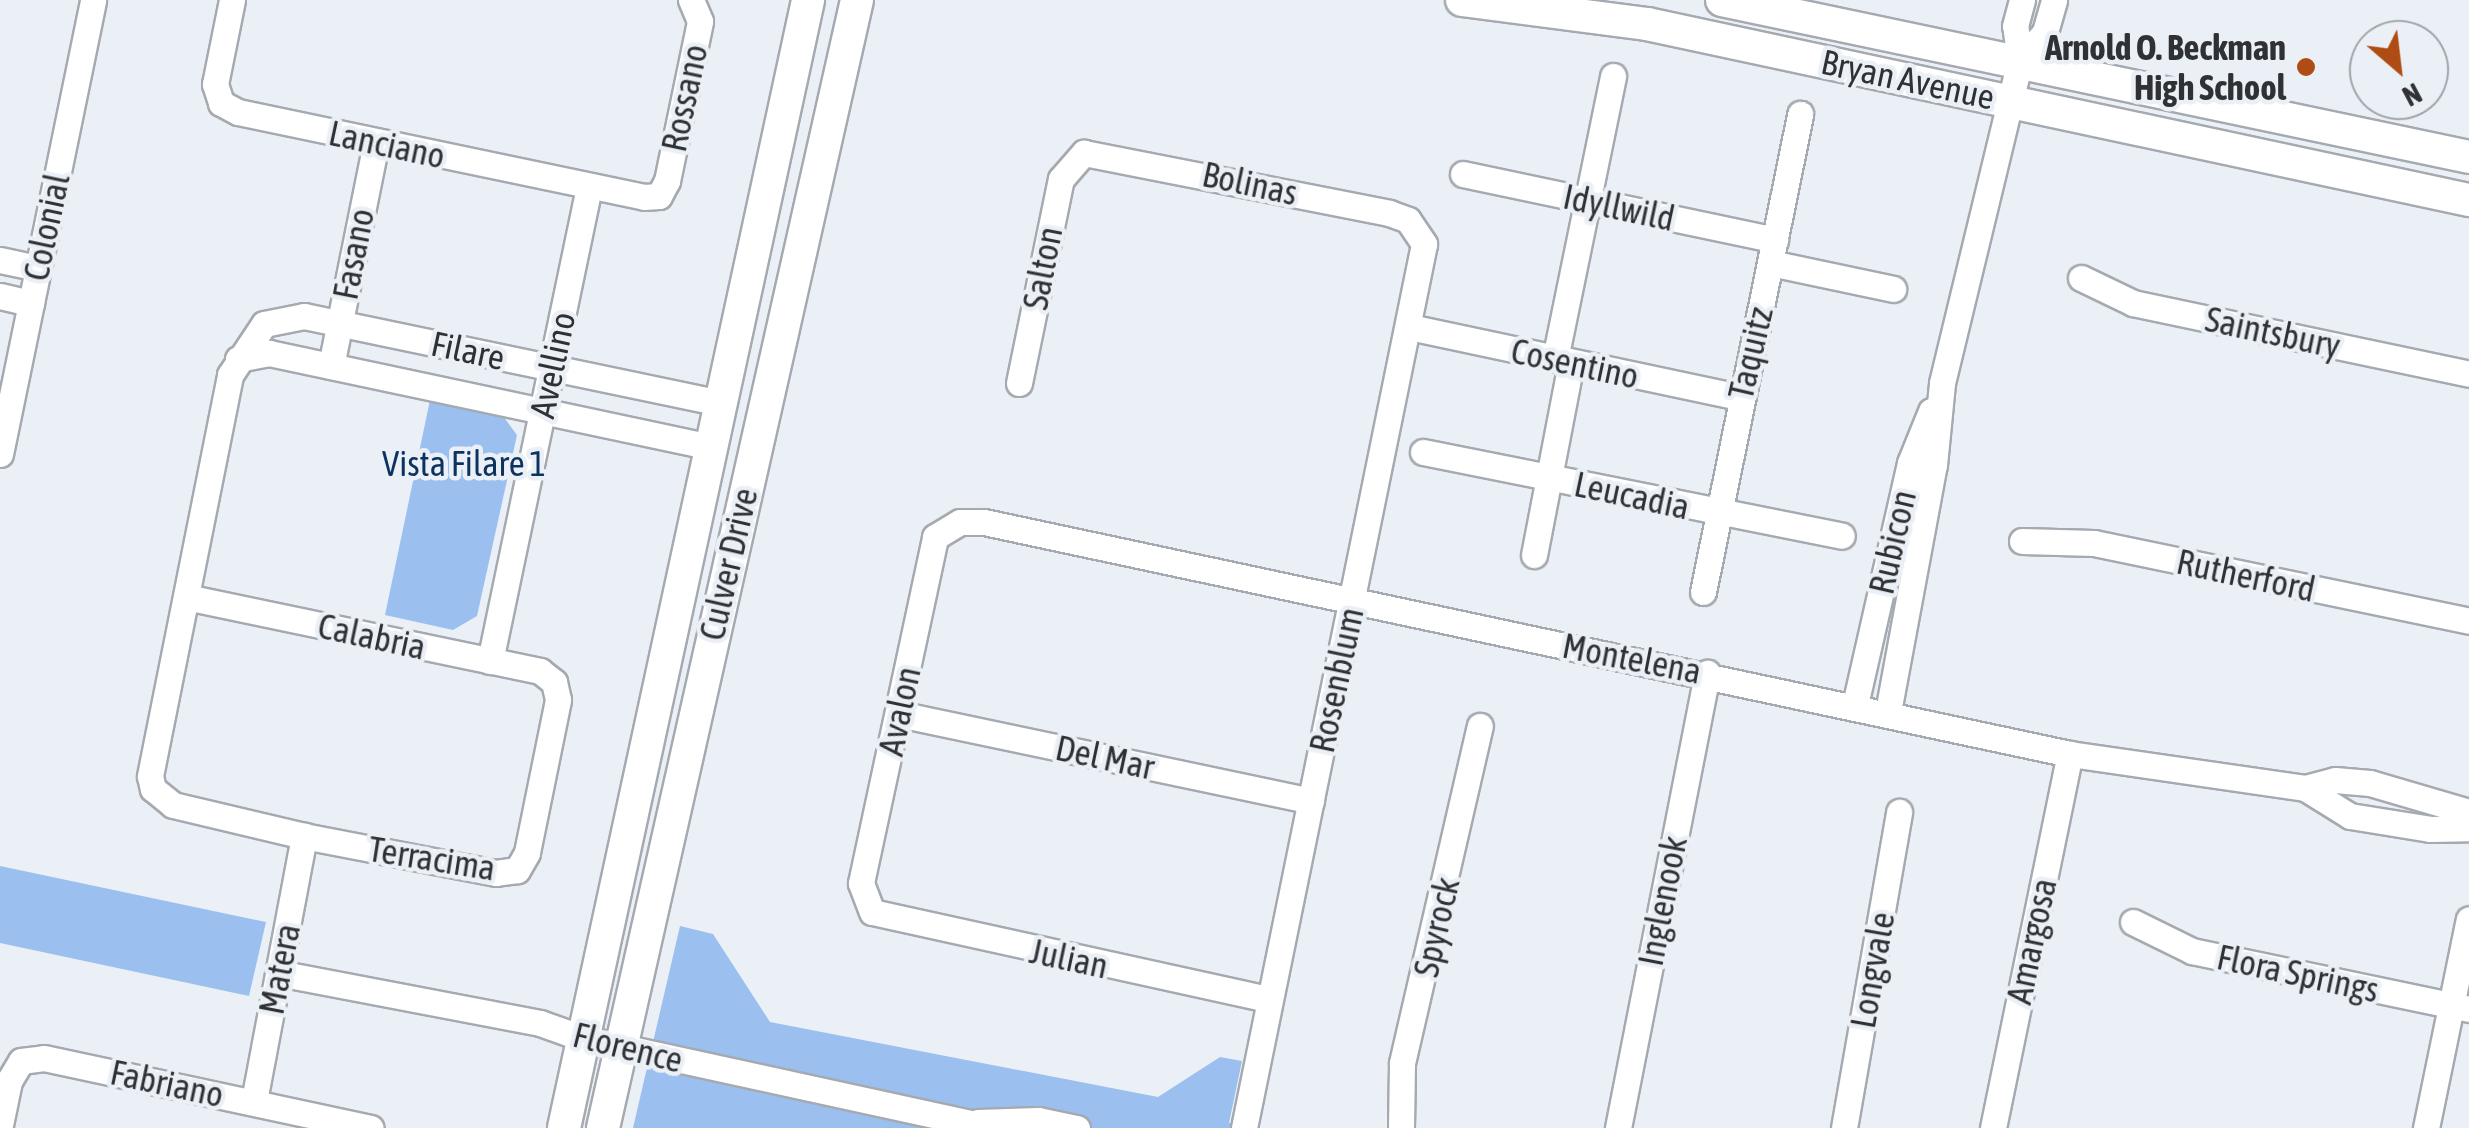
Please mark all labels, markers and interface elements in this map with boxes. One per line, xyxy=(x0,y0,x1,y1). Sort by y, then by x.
north arrow xyxy=(2349,20,2449,120)
place label: Arnold O. Beckman High School xyxy=(2045,26,2286,108)
street label: Bryan Avenue xyxy=(1818,40,1998,118)
street label: Rossano xyxy=(652,41,716,155)
marker: Arnold O. Beckman High School xyxy=(2295,56,2317,78)
text: N xyxy=(2397,77,2427,113)
street label: Lanciano xyxy=(325,111,449,177)
street label: Bolinas xyxy=(1199,152,1301,214)
street label: Colonial xyxy=(14,170,78,284)
street label: Idyllwild xyxy=(1560,175,1678,239)
street label: Fasano xyxy=(324,205,382,303)
street label: Salton xyxy=(1013,223,1071,313)
street label: Saintsbury xyxy=(2202,297,2344,367)
street label: Taquitz xyxy=(1719,303,1781,403)
street label: Avellino xyxy=(520,308,584,422)
street label: Filare xyxy=(427,322,509,378)
street label: Cosentino xyxy=(1508,329,1642,397)
park label: Vista Filare 1 xyxy=(382,442,546,484)
street label: Leucadia xyxy=(1571,462,1693,528)
street label: Culver Drive xyxy=(690,484,766,644)
street label: Rubicon xyxy=(1860,486,1924,598)
street label: Rutherford xyxy=(2173,540,2319,610)
street label: Calabria xyxy=(314,604,430,668)
street label: Rosenblum xyxy=(1300,604,1372,756)
street label: Montelena xyxy=(1559,624,1705,692)
street label: Avalon xyxy=(869,663,929,759)
street label: Del Mar xyxy=(1052,726,1158,788)
street label: Terracima xyxy=(366,827,498,889)
street label: Inglenook xyxy=(1629,833,1695,969)
street label: Spyrock xyxy=(1404,873,1468,981)
street label: Amargosa xyxy=(1997,874,2065,1008)
street label: Longvale xyxy=(1841,909,1903,1031)
street label: Matera xyxy=(250,920,308,1018)
street label: Julian xyxy=(1026,929,1112,987)
street label: Flora Springs xyxy=(2213,935,2383,1011)
street label: Florence xyxy=(569,1013,687,1081)
street label: Fabriano xyxy=(107,1051,227,1115)

